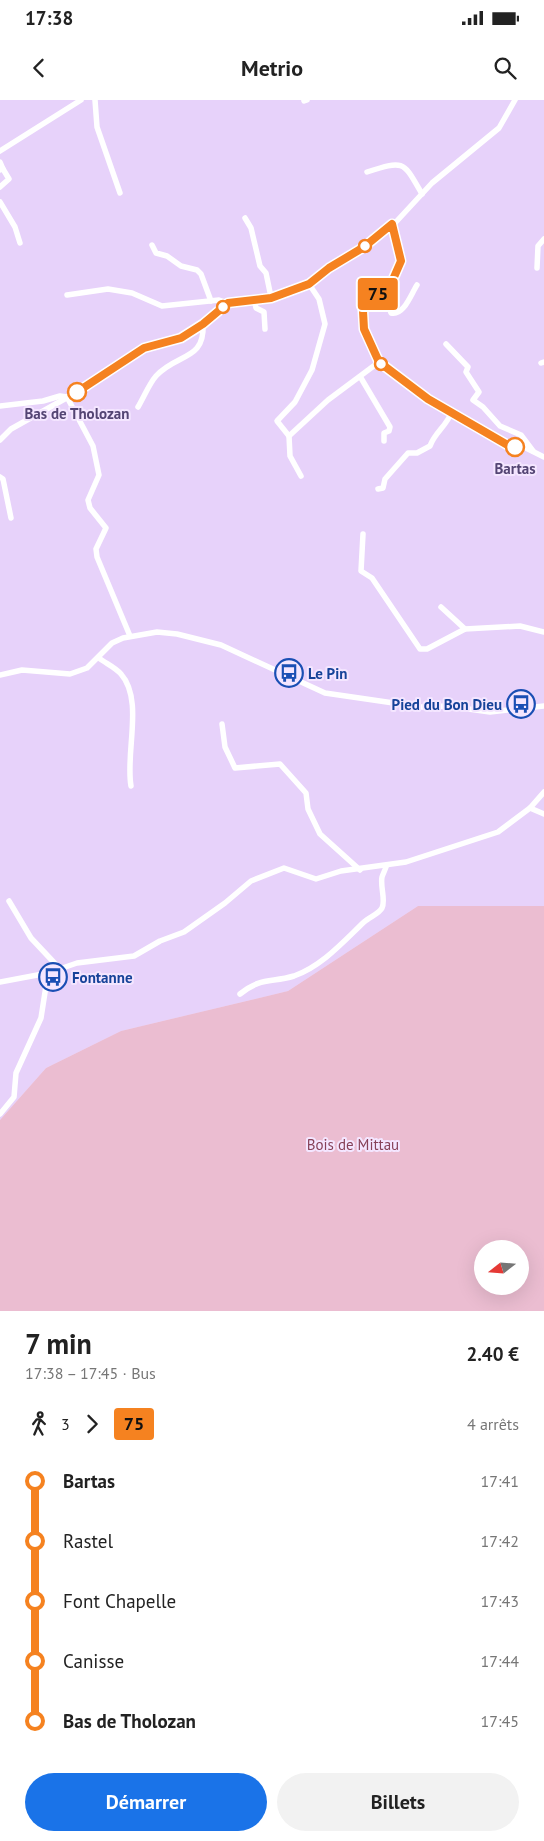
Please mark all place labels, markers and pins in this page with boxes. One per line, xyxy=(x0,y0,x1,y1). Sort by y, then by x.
unlabelled marker xyxy=(358,239,372,253)
unlabelled marker xyxy=(216,300,230,314)
unlabelled marker xyxy=(374,357,388,371)
marker: Bas de Tholozan xyxy=(67,382,87,402)
place label: Bas de Tholozan xyxy=(25,404,129,423)
marker: Bartas xyxy=(505,437,525,457)
place label: Bartas xyxy=(494,459,536,478)
bus stop icon: Le Pin xyxy=(274,658,304,688)
place label: Le Pin xyxy=(308,664,347,683)
bus stop icon: Pied du Bon Dieu xyxy=(506,689,536,719)
place label: Pied du Bon Dieu xyxy=(392,695,502,714)
bus stop icon: Fontanne xyxy=(38,962,68,992)
place label: Fontanne xyxy=(72,968,133,987)

